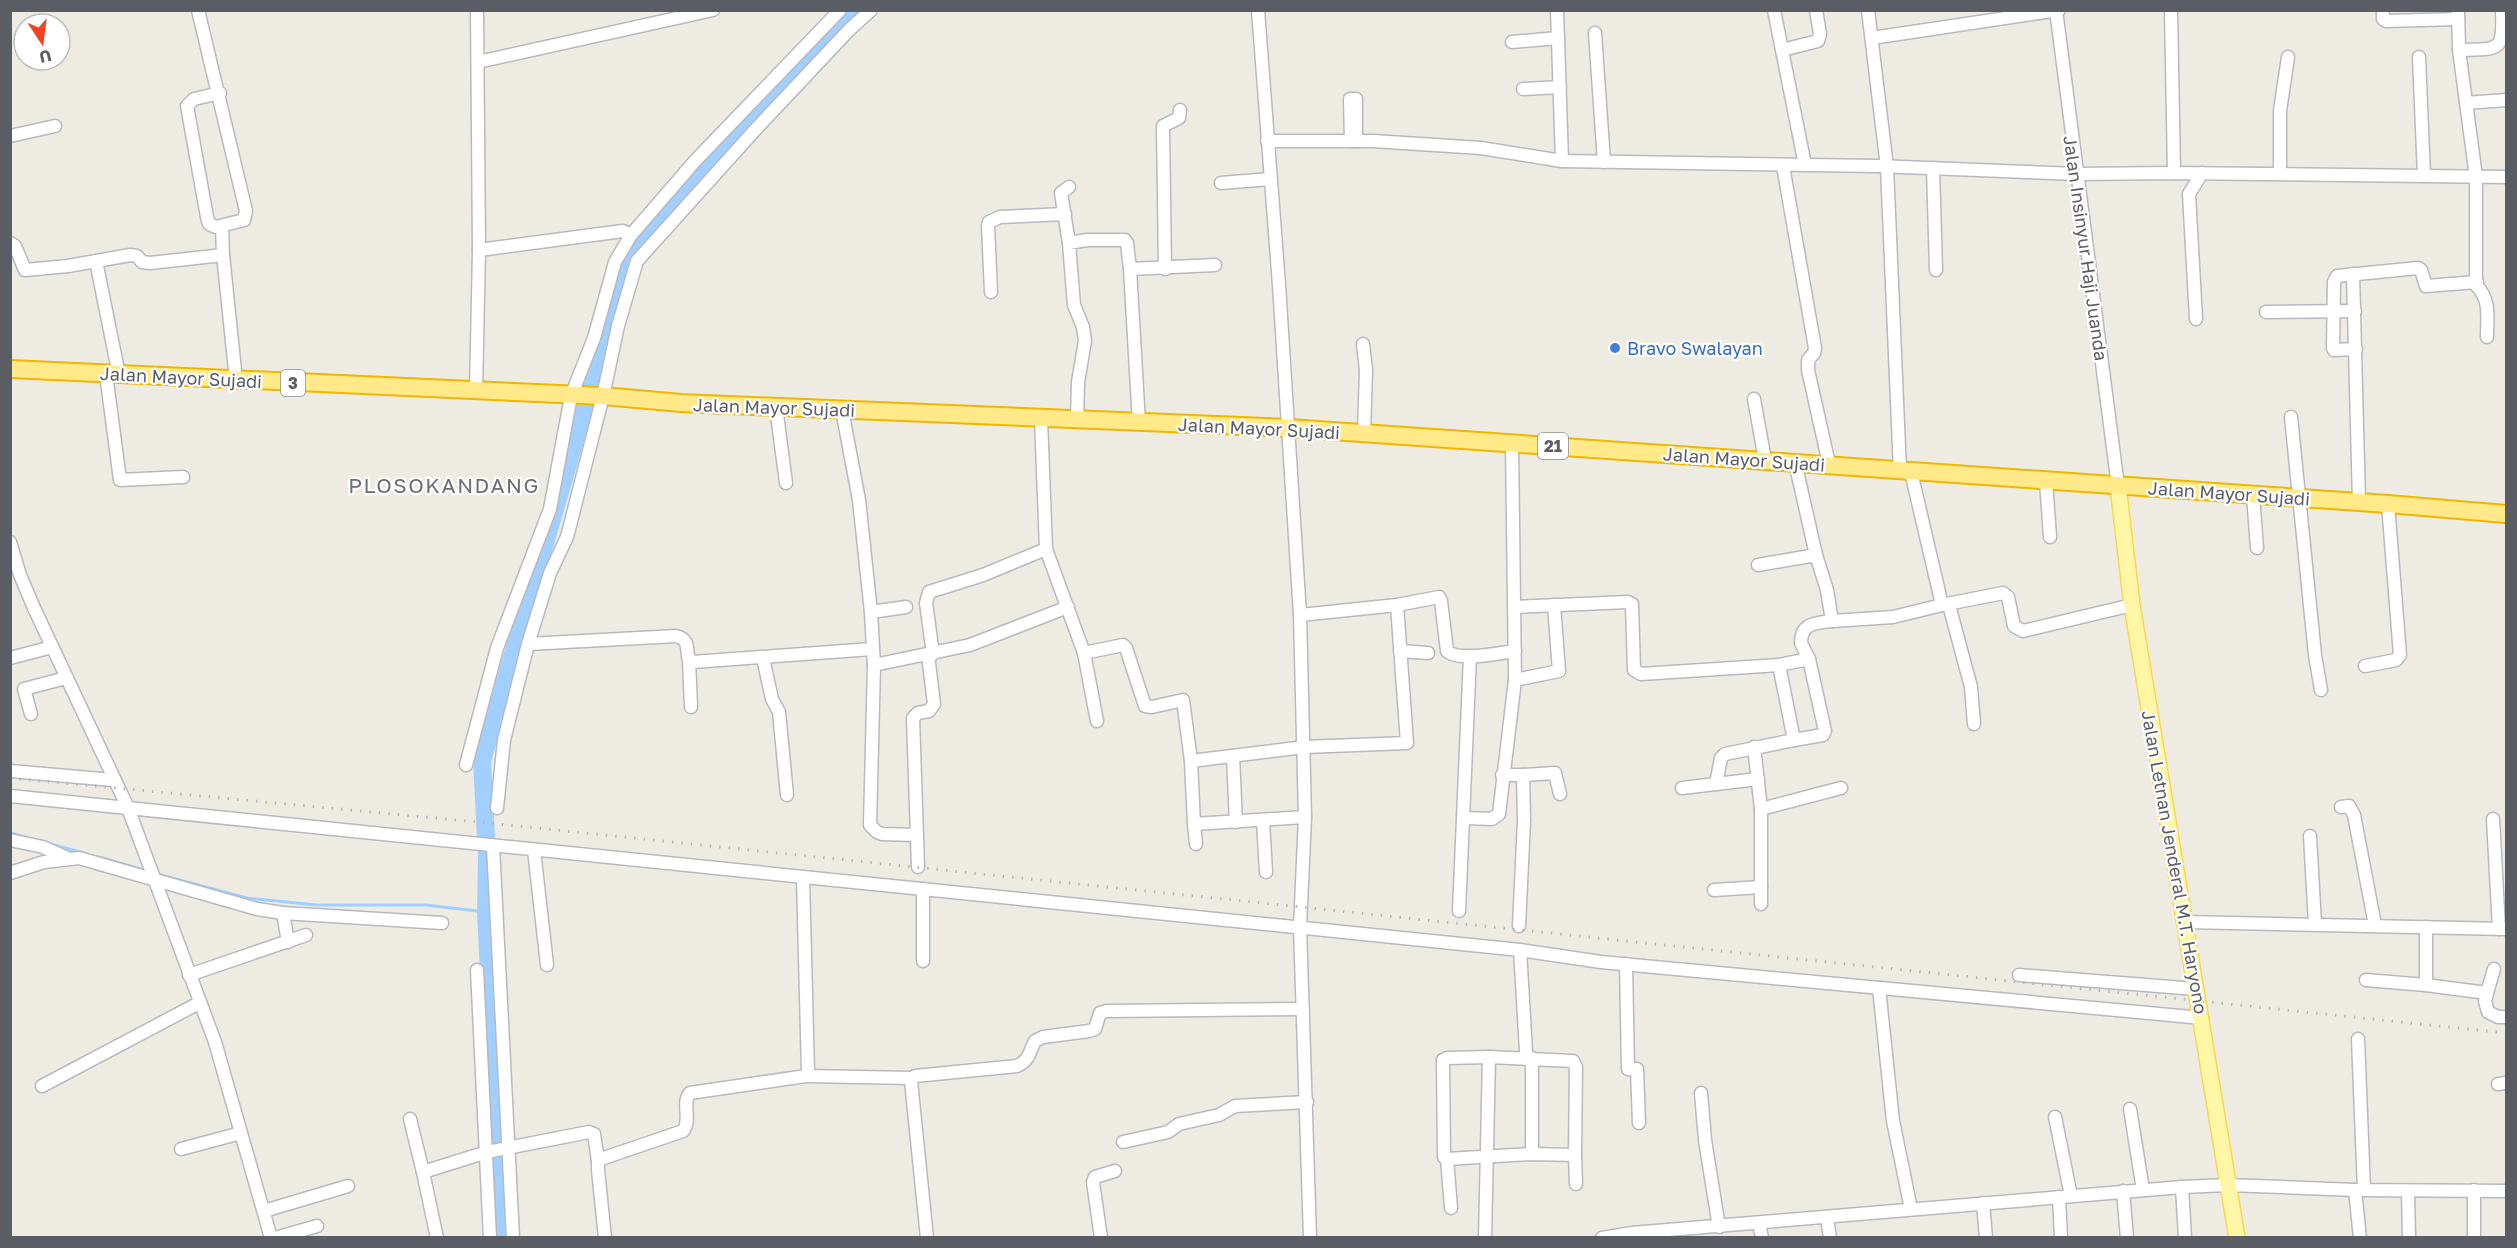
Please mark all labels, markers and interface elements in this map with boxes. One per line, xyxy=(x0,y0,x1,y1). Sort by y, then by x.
north arrow xyxy=(12,12,72,72)
text: U xyxy=(37,46,53,68)
street label: Jalan Insinyur Haji Juanda xyxy=(2059,134,2113,362)
place label: Bravo Swalayan xyxy=(1627,337,1763,359)
marker: Bravo Swalayan xyxy=(1608,341,1622,355)
street label: Jalan Mayor Sujadi xyxy=(99,362,263,392)
road number: 3 xyxy=(281,370,305,396)
street label: Jalan Mayor Sujadi xyxy=(693,393,855,421)
street label: Jalan Mayor Sujadi xyxy=(1177,413,1341,443)
road number: 21 xyxy=(1538,433,1568,459)
street label: Jalan Mayor Sujadi xyxy=(1662,442,1826,476)
district label: PLOSOKANDANG xyxy=(348,472,540,498)
street label: Jalan Mayor Sujadi xyxy=(2147,476,2311,510)
street label: Jalan Letnan Jenderal M.T. Haryono xyxy=(2137,708,2213,1016)

